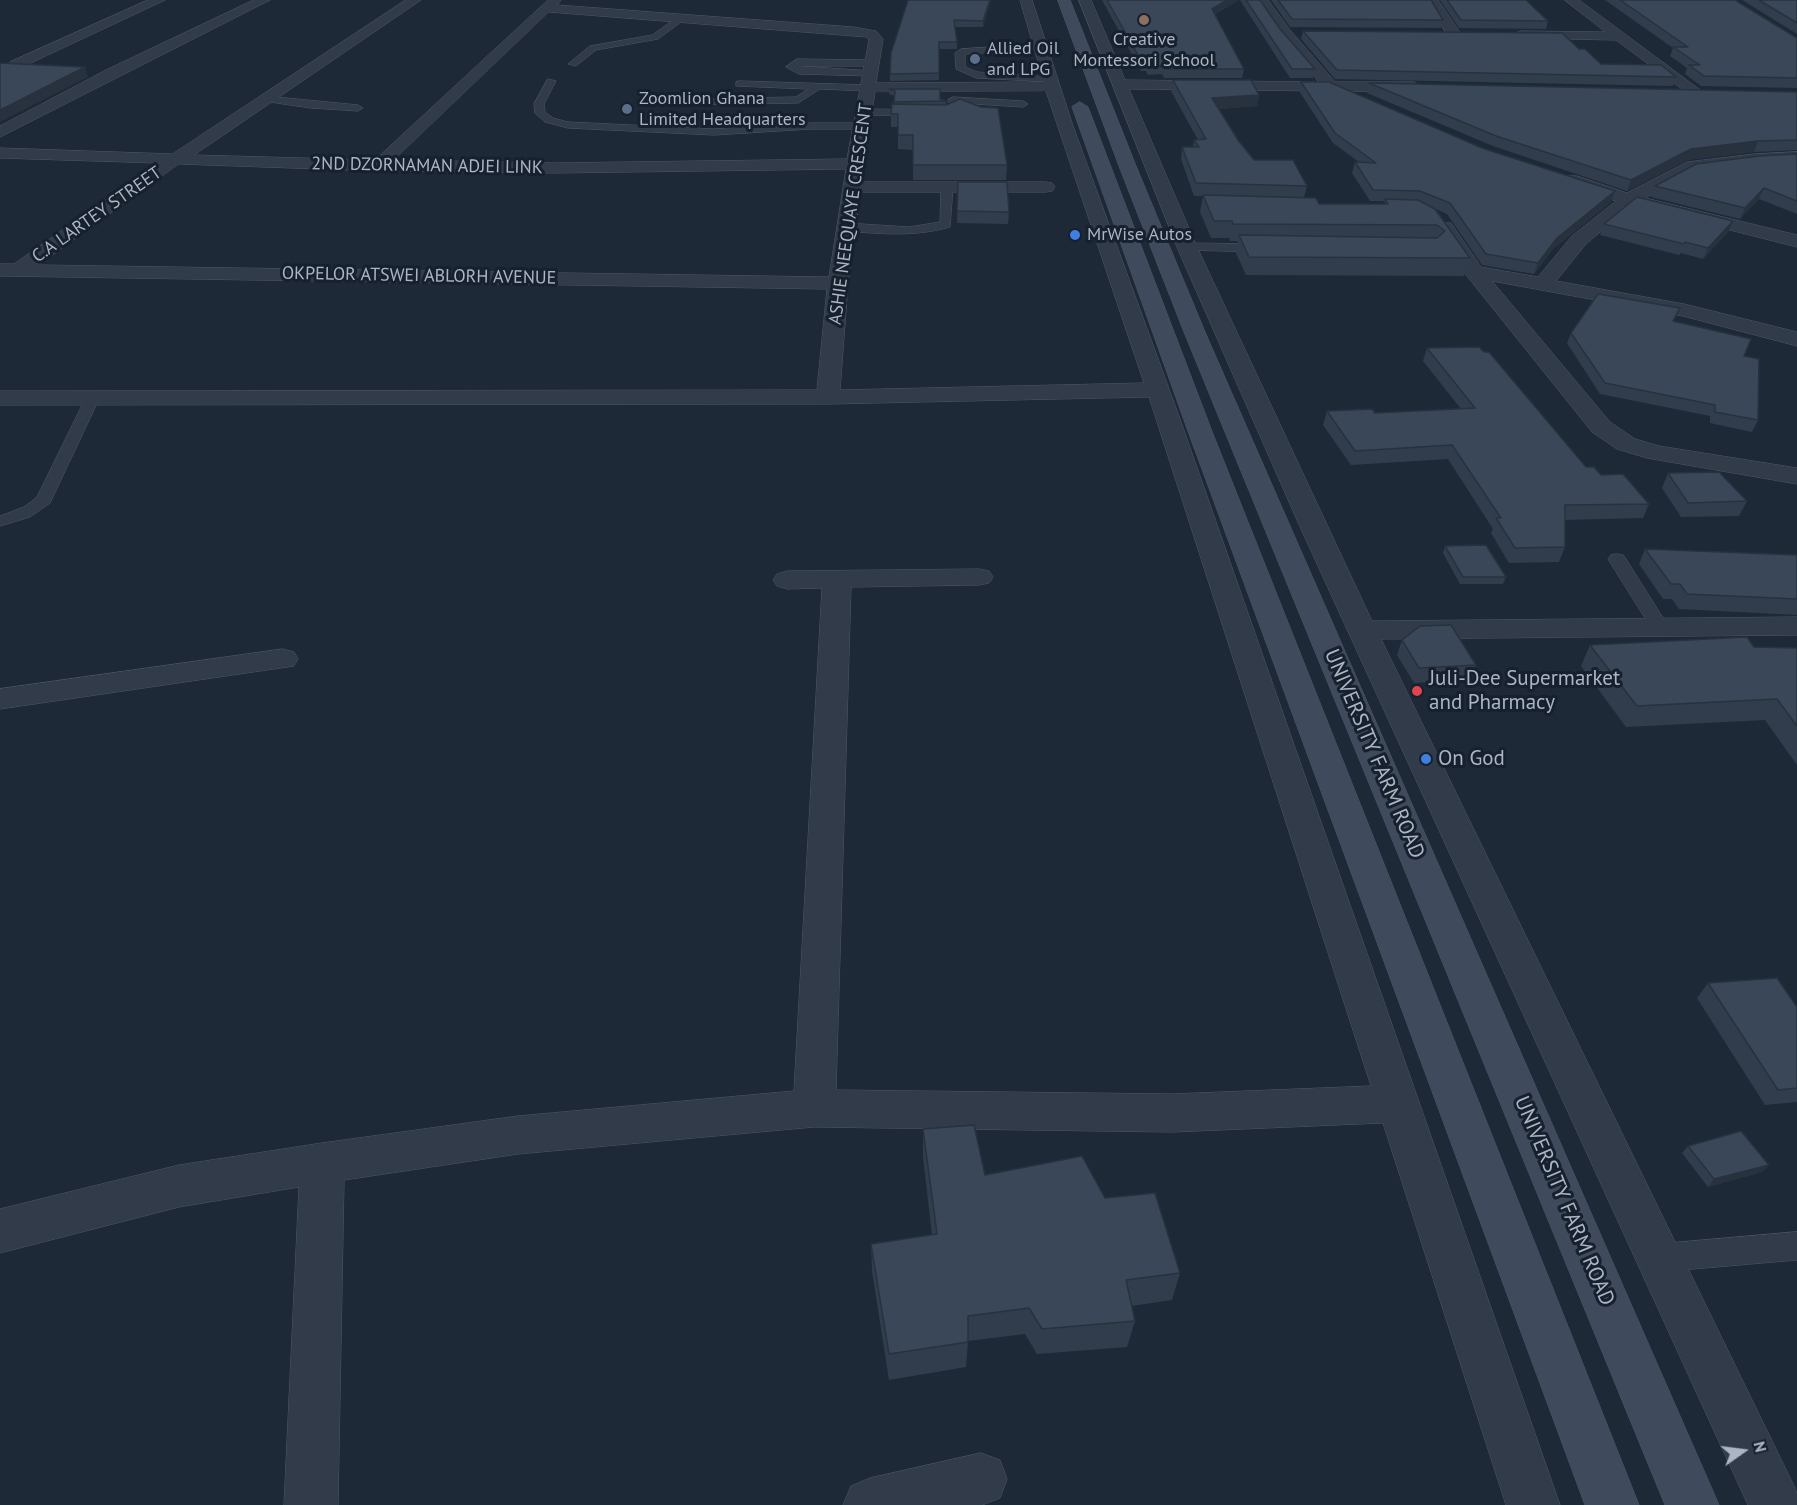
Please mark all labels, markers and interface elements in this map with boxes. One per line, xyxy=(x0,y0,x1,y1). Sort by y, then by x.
marker: Creative Montessori School xyxy=(1137,13,1151,27)
place label: Creative Montessori School xyxy=(1073,29,1215,72)
place label: Allied Oil and LPG xyxy=(987,38,1059,80)
marker: Allied Oil and LPG xyxy=(968,52,982,66)
place label: Zoomlion Ghana Limited Headquarters xyxy=(639,88,806,130)
marker: Zoomlion Ghana Limited Headquarters xyxy=(620,102,634,116)
street label: ASHIE NEEQUAYE CRESCENT xyxy=(825,102,877,326)
street label: 2ND DZORNAMAN ADJEI LINK xyxy=(311,153,543,179)
street label: C.A LARTEY STREET xyxy=(28,162,166,268)
place label: MrWise Autos xyxy=(1087,224,1192,246)
marker: MrWise Autos xyxy=(1068,228,1082,242)
street label: OKPELOR ATSWEI ABLORH AVENUE xyxy=(282,263,556,289)
street label: UNIVERSITY FARM ROAD xyxy=(1318,646,1430,862)
place label: Juli-Dee Supermarket and Pharmacy xyxy=(1429,666,1620,716)
marker: Juli-Dee Supermarket and Pharmacy xyxy=(1410,684,1424,698)
place label: On God xyxy=(1438,746,1505,772)
marker: On God xyxy=(1419,752,1433,766)
street label: UNIVERSITY FARM ROAD xyxy=(1508,1093,1620,1309)
north arrow xyxy=(1713,1421,1773,1481)
text: N xyxy=(1749,1439,1771,1454)

